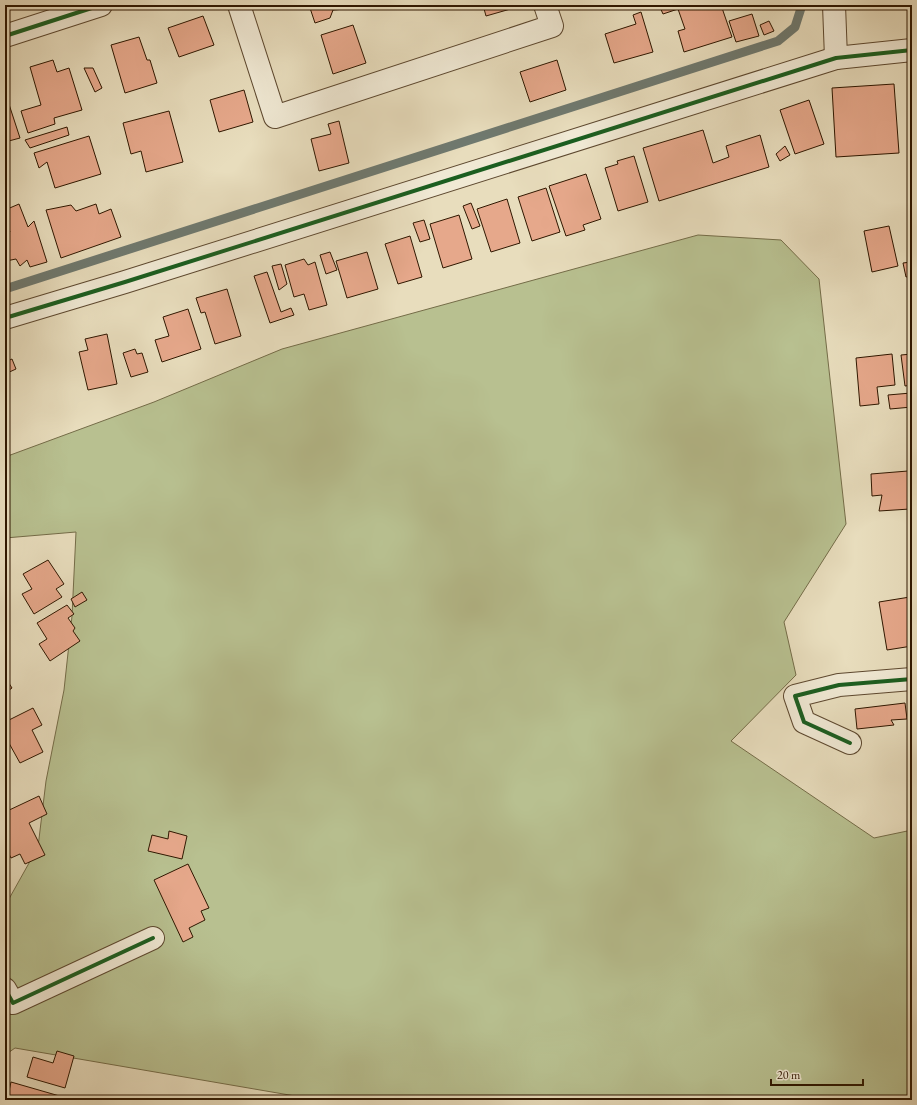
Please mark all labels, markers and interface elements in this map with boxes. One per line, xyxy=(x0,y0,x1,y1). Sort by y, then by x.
scale bar xyxy=(771,1061,863,1087)
text: 20 m xyxy=(777,1067,801,1083)

